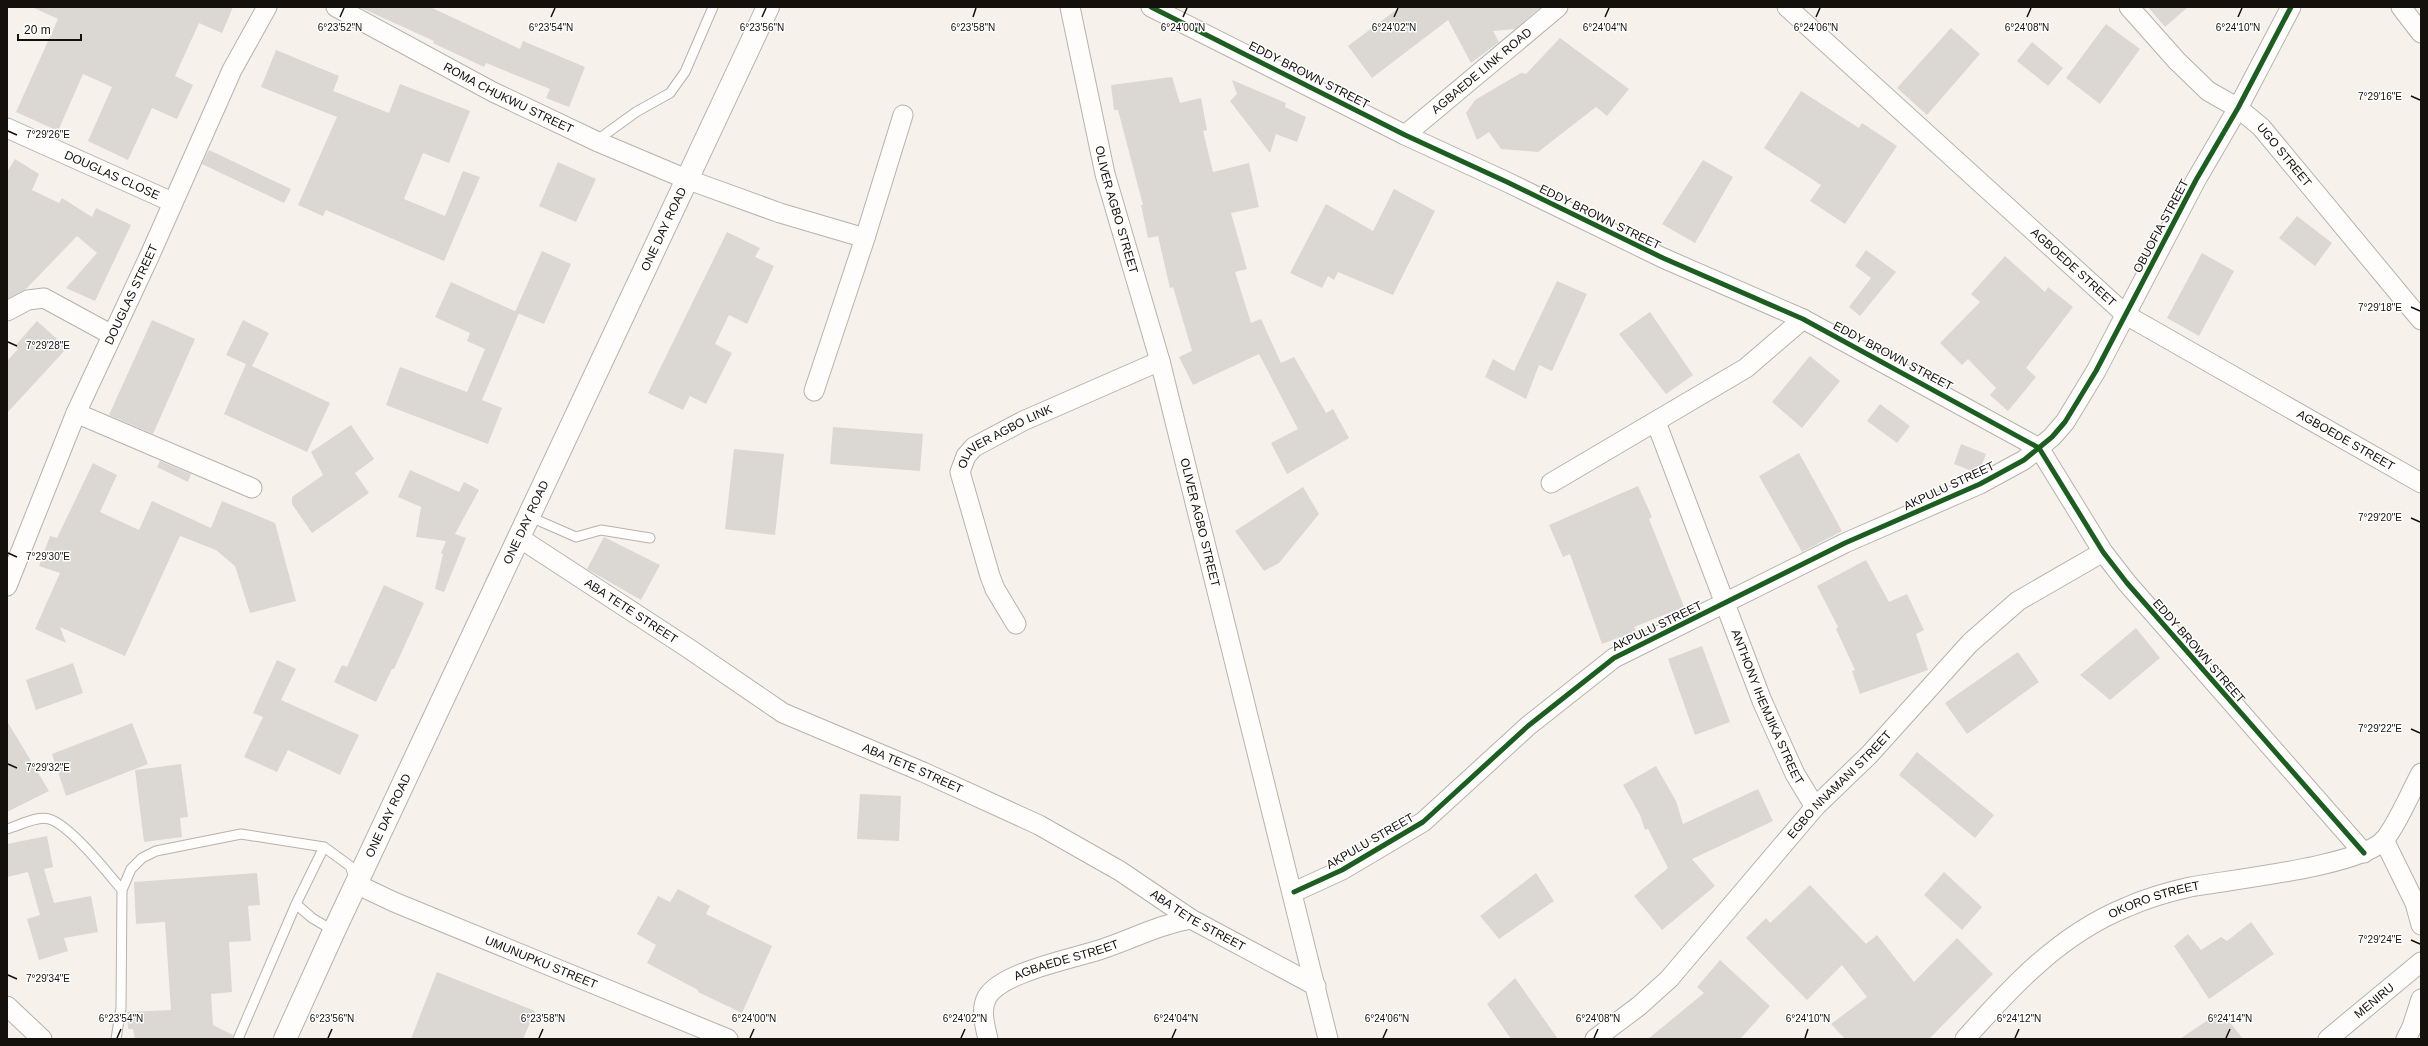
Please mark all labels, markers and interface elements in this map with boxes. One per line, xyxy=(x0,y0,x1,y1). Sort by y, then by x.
scale bar xyxy=(18,16,81,42)
text: 6°23'52"N xyxy=(318,22,362,33)
text: 6°23'54"N xyxy=(529,22,573,33)
text: 6°23'56"N xyxy=(740,22,784,33)
text: 6°23'58"N xyxy=(951,22,995,33)
text: 6°24'00"N xyxy=(1161,22,1205,33)
text: 6°24'02"N xyxy=(1372,22,1416,33)
text: 6°24'04"N xyxy=(1583,22,1627,33)
text: 6°24'06"N xyxy=(1794,22,1838,33)
text: 6°24'08"N xyxy=(2005,22,2049,33)
text: 6°24'10"N xyxy=(2216,22,2260,33)
text: 20 m xyxy=(24,23,51,37)
street label: AGBAEDE LINK ROAD xyxy=(1429,25,1535,117)
street label: EDDY BROWN STREET xyxy=(1247,39,1372,112)
street label: ROMA CHUKWU STREET xyxy=(441,60,576,136)
text: 7°29'16"E xyxy=(2358,91,2402,102)
street label: UGO STREET xyxy=(2254,120,2315,190)
text: 7°29'26"E xyxy=(26,129,70,140)
street label: OLIVER AGBO STREET xyxy=(1092,144,1141,276)
street label: DOUGLAS CLOSE xyxy=(62,148,162,202)
street label: OBUOFIA STREET xyxy=(2130,176,2192,275)
street label: EDDY BROWN STREET xyxy=(1537,182,1663,253)
street label: ONE DAY ROAD xyxy=(638,185,689,273)
street label: AGBOEDE STREET xyxy=(2028,225,2119,310)
street label: DOUGLAS STREET xyxy=(102,241,161,347)
text: 7°29'18"E xyxy=(2358,302,2402,313)
street label: EDDY BROWN STREET xyxy=(1831,319,1956,394)
text: 7°29'28"E xyxy=(26,340,70,351)
street label: OLIVER AGBO LINK xyxy=(955,402,1054,470)
street label: AGBOEDE STREET xyxy=(2294,407,2398,474)
street label: OLIVER AGBO STREET xyxy=(1177,457,1223,589)
street label: AKPULU STREET xyxy=(1901,459,1997,513)
street label: ONE DAY ROAD xyxy=(500,478,552,567)
text: 7°29'20"E xyxy=(2358,512,2402,523)
text: 7°29'30"E xyxy=(26,551,70,562)
street label: ABA TETE STREET xyxy=(582,575,681,647)
street label: EDDY BROWN STREET xyxy=(2150,596,2248,706)
street label: AKPULU STREET xyxy=(1610,598,1705,654)
street label: ANTHONY IHEMJIKA STREET xyxy=(1728,627,1807,788)
text: 7°29'22"E xyxy=(2358,723,2402,734)
street label: EGBO NNAMANI STREET xyxy=(1784,727,1895,841)
street label: ABA TETE STREET xyxy=(860,740,966,796)
text: 7°29'32"E xyxy=(26,762,70,773)
street label: ONE DAY ROAD xyxy=(362,771,414,860)
street label: AKPULU STREET xyxy=(1324,810,1417,872)
street label: OKORO STREET xyxy=(2106,878,2201,921)
street label: ABA TETE STREET xyxy=(1148,887,1248,954)
street label: UMUNUPKU STREET xyxy=(483,933,600,992)
text: 7°29'24"E xyxy=(2358,934,2402,945)
street label: AGBAEDE STREET xyxy=(1012,937,1121,983)
text: 7°29'34"E xyxy=(26,973,70,984)
street label: MENIRU xyxy=(2352,980,2397,1021)
text: 6°23'54"N xyxy=(99,1013,143,1024)
text: 6°23'56"N xyxy=(310,1013,354,1024)
text: 6°23'58"N xyxy=(521,1013,565,1024)
text: 6°24'00"N xyxy=(732,1013,776,1024)
text: 6°24'02"N xyxy=(943,1013,987,1024)
text: 6°24'04"N xyxy=(1154,1013,1198,1024)
text: 6°24'06"N xyxy=(1365,1013,1409,1024)
text: 6°24'08"N xyxy=(1576,1013,1620,1024)
text: 6°24'10"N xyxy=(1786,1013,1830,1024)
text: 6°24'12"N xyxy=(1997,1013,2041,1024)
text: 6°24'14"N xyxy=(2208,1013,2252,1024)

